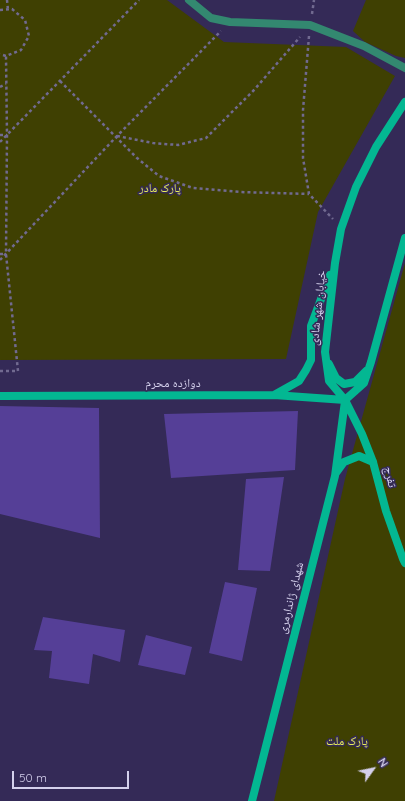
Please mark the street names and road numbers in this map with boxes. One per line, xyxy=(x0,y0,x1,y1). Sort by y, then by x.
street label: خیابان شهر شادی xyxy=(307,270,329,346)
street label: دوازده محرم xyxy=(145,376,201,390)
street label: تفرج xyxy=(380,465,400,489)
street label: شهدای ژاندارمری xyxy=(275,561,307,635)

